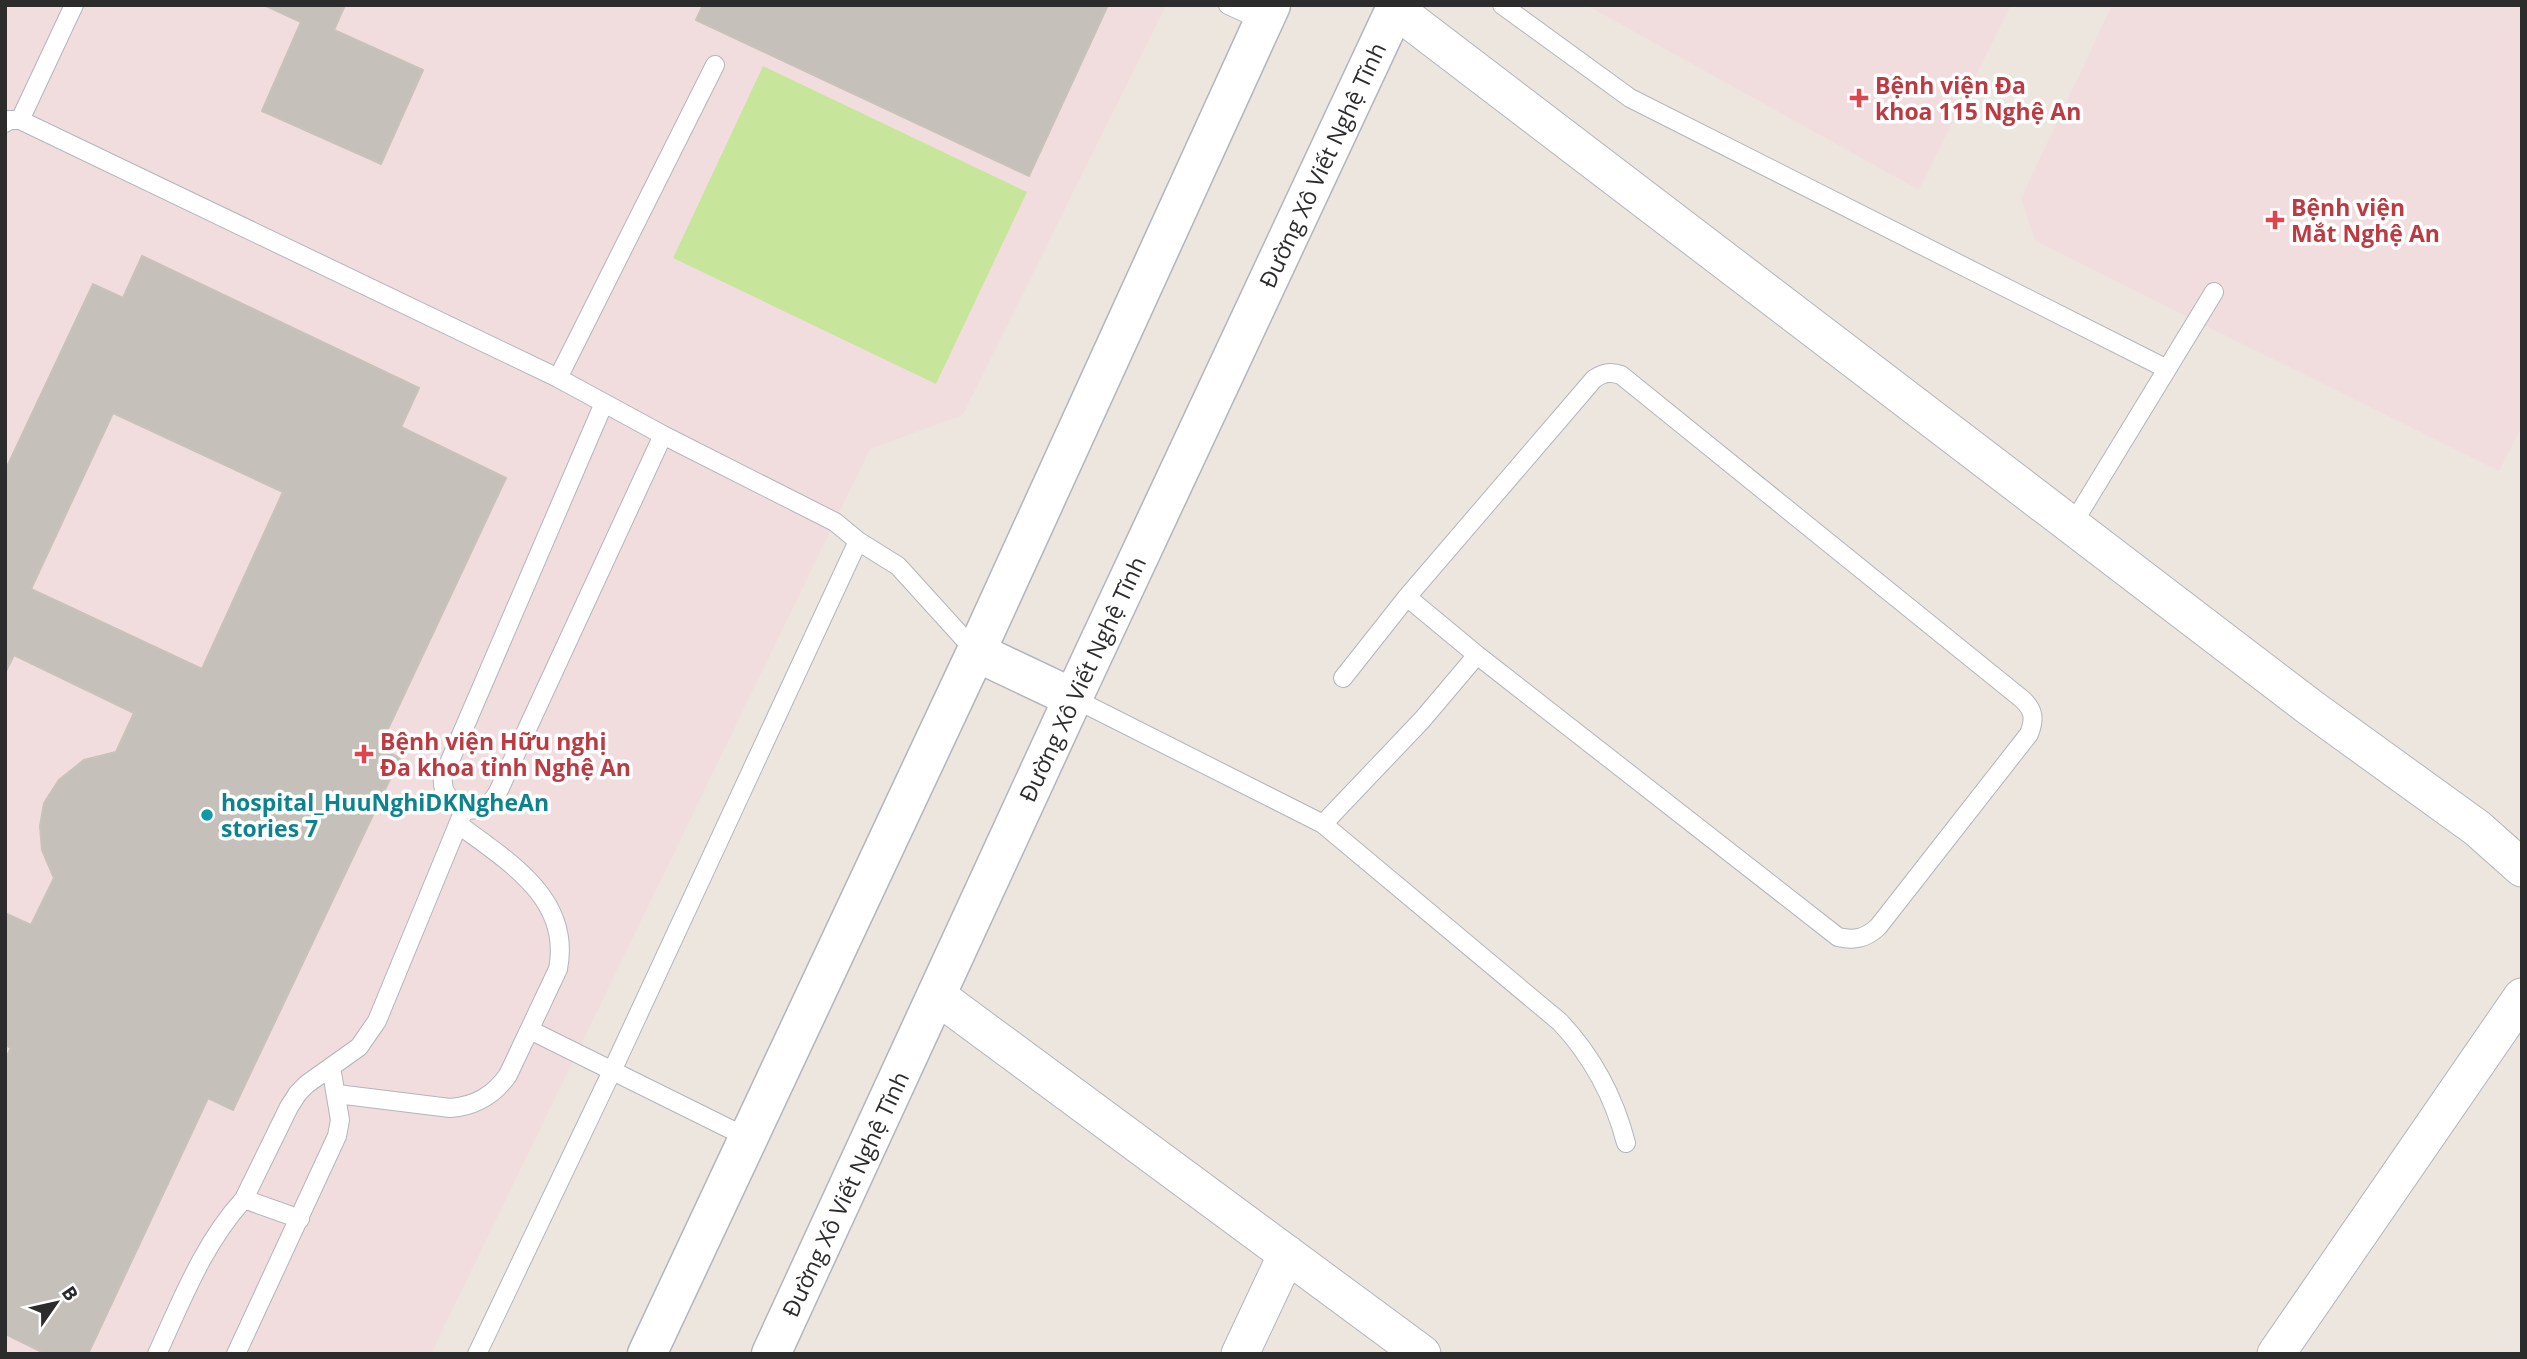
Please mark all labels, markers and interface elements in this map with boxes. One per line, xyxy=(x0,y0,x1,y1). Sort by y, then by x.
street label: Đường Xô Viết Nghệ Tĩnh xyxy=(1251,37,1393,293)
place label: Bệnh viện Đa khoa 115 Nghệ An xyxy=(1875,69,2081,127)
marker: Bệnh viện Đa khoa 115 Nghệ An xyxy=(1849,88,1869,108)
place label: Bệnh viện Mắt Nghệ An xyxy=(2291,191,2440,249)
marker: Bệnh viện Mắt Nghệ An xyxy=(2265,210,2285,230)
street label: Đường Xô Viết Nghệ Tĩnh xyxy=(1011,551,1153,807)
place label: Bệnh viện Hữu nghị Đa khoa tỉnh Nghệ An xyxy=(380,725,631,783)
marker: Bệnh viện Hữu nghị Đa khoa tỉnh Nghệ An xyxy=(354,744,374,764)
place label: hospital_HuuNghiDKNgheAn stories 7 xyxy=(221,786,549,844)
marker: hospital_HuuNghiDKNgheAn stories 7 xyxy=(199,807,215,823)
street label: Đường Xô Viết Nghệ Tĩnh xyxy=(774,1066,916,1322)
north arrow xyxy=(21,1268,91,1338)
text: B xyxy=(56,1281,84,1306)

